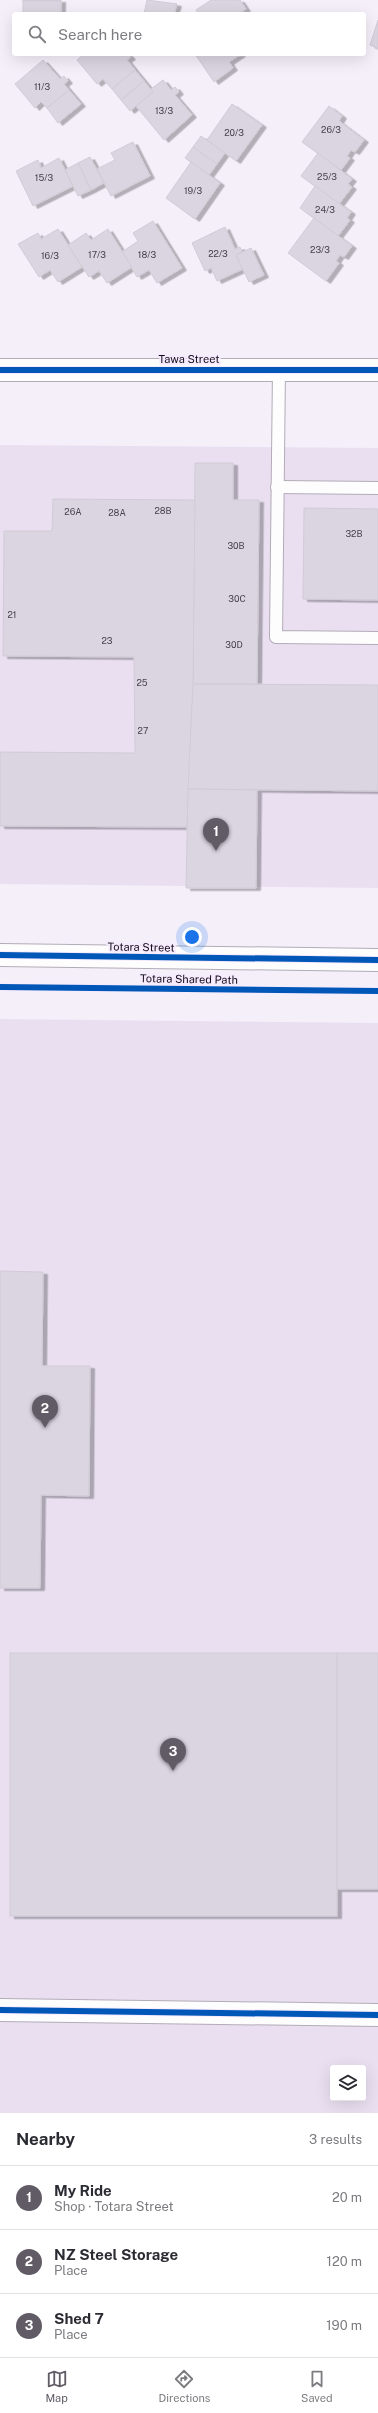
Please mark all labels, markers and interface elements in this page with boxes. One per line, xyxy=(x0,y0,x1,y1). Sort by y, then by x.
search box xyxy=(12,12,366,56)
icon: search xyxy=(26,23,48,45)
text: Search here xyxy=(58,26,142,43)
house number: 11/3 xyxy=(34,81,50,92)
house number: 13/3 xyxy=(155,105,173,116)
house number: 26/3 xyxy=(321,124,341,135)
house number: 20/3 xyxy=(224,127,244,138)
house number: 25/3 xyxy=(317,171,337,182)
house number: 15/3 xyxy=(35,172,53,183)
house number: 19/3 xyxy=(184,185,202,196)
house number: 24/3 xyxy=(315,204,335,215)
house number: 23/3 xyxy=(310,244,330,255)
house number: 22/3 xyxy=(208,248,228,259)
house number: 17/3 xyxy=(88,249,106,260)
house number: 18/3 xyxy=(138,249,156,260)
house number: 16/3 xyxy=(41,250,59,261)
street label: Tawa Street xyxy=(158,353,220,365)
house number: 28B xyxy=(154,505,172,516)
house number: 26A xyxy=(64,506,82,517)
house number: 28A xyxy=(108,507,126,518)
house number: 32B xyxy=(345,528,363,539)
house number: 30B xyxy=(227,540,245,551)
house number: 30C xyxy=(228,593,246,604)
house number: 21 xyxy=(7,609,17,620)
house number: 23 xyxy=(101,635,113,646)
house number: 30D xyxy=(225,639,243,650)
house number: 25 xyxy=(136,677,148,688)
house number: 27 xyxy=(138,725,148,736)
pin: 1 xyxy=(203,818,229,851)
your location xyxy=(182,927,202,947)
street label: Totara Street xyxy=(107,940,175,954)
street label: Totara Shared Path xyxy=(140,972,238,986)
pin: 2 xyxy=(32,1395,58,1428)
pin: 3 xyxy=(160,1738,186,1771)
map controls xyxy=(330,2065,366,2101)
button: layers xyxy=(330,2065,366,2101)
text: Nearby xyxy=(16,2129,75,2149)
text: 3 results xyxy=(309,2132,362,2147)
text: My Ride xyxy=(54,2182,112,2199)
text: 1 xyxy=(26,2190,32,2205)
text: 20 m xyxy=(332,2190,362,2205)
text: Shop · Totara Street xyxy=(54,2199,174,2214)
text: NZ Steel Storage xyxy=(54,2246,178,2263)
text: 2 xyxy=(25,2254,33,2269)
text: 120 m xyxy=(327,2254,362,2269)
text: Place xyxy=(54,2263,88,2278)
text: Shed 7 xyxy=(54,2310,104,2327)
text: 3 xyxy=(25,2318,33,2333)
text: 190 m xyxy=(326,2318,362,2333)
text: Place xyxy=(54,2327,88,2342)
tab: Map xyxy=(45,2368,68,2404)
tab: Directions xyxy=(159,2368,210,2404)
tab: Saved xyxy=(301,2368,333,2404)

